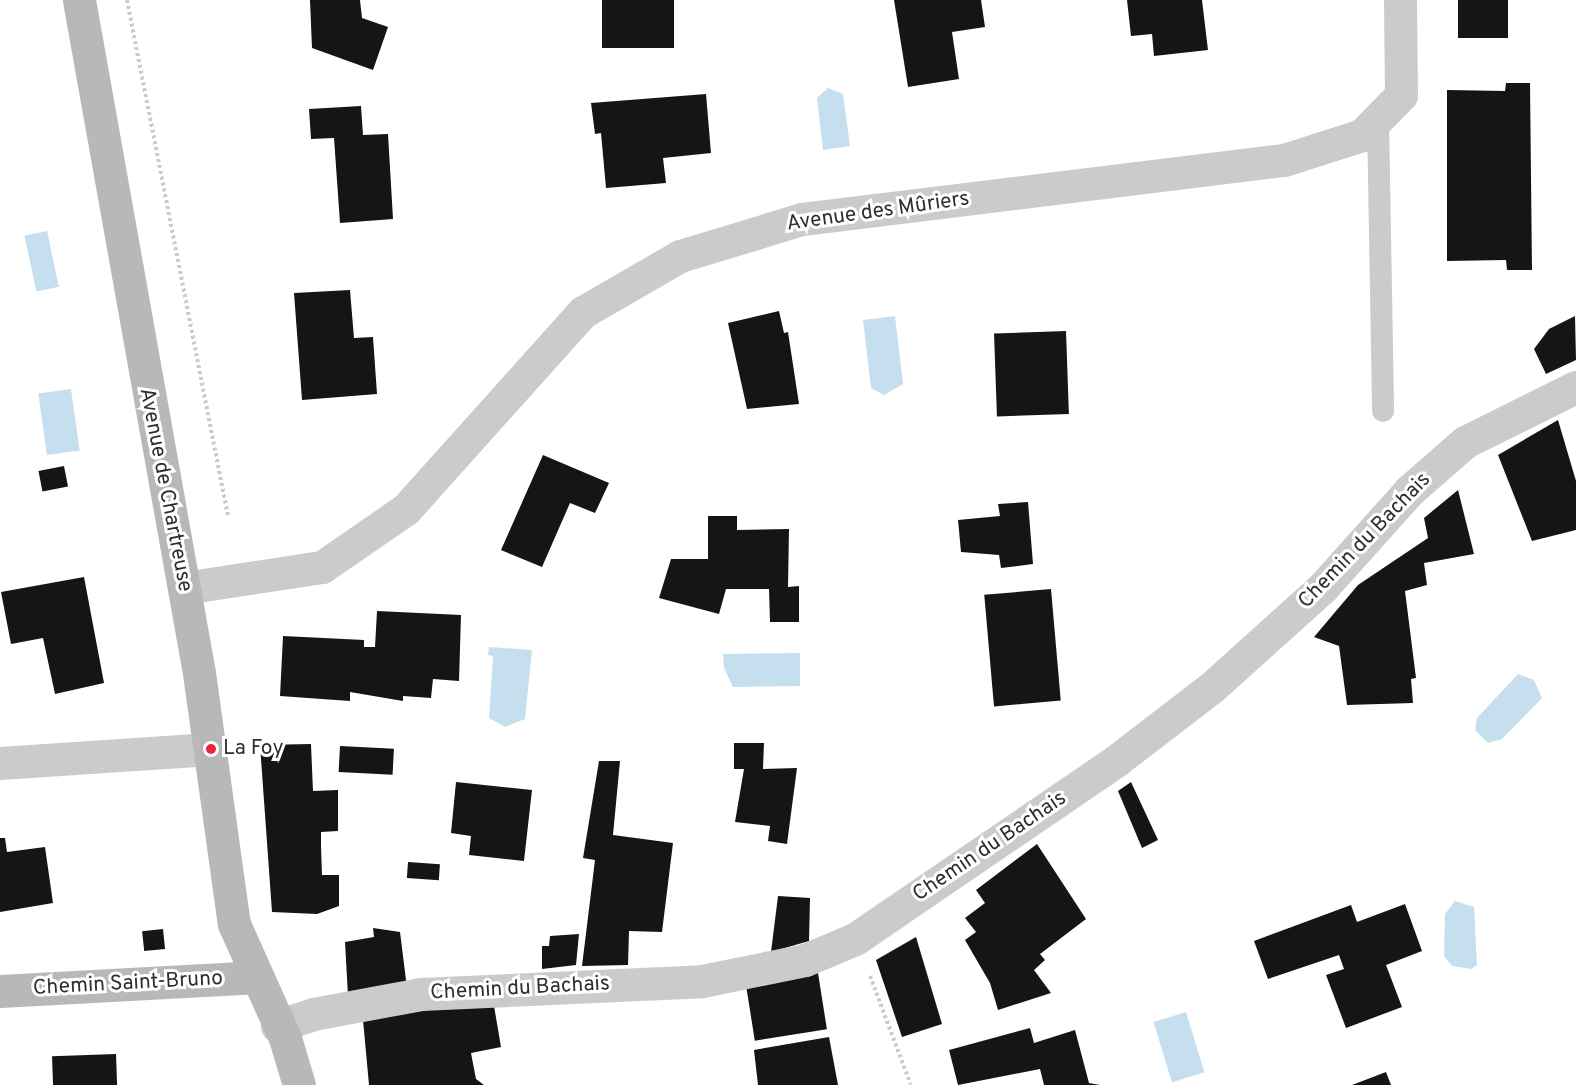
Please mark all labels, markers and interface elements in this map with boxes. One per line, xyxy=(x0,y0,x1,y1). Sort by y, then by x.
street label: Avenue des Mûriers xyxy=(785,187,971,237)
street label: Avenue de Chartreuse xyxy=(133,386,197,594)
street label: Chemin du Bachais xyxy=(1294,468,1436,614)
place label: La Foy xyxy=(223,736,284,762)
marker: La Foy xyxy=(204,742,218,756)
street label: Chemin du Bachais xyxy=(908,786,1072,908)
street label: Chemin Saint-Bruno xyxy=(32,966,224,1002)
street label: Chemin du Bachais xyxy=(430,972,610,1006)

